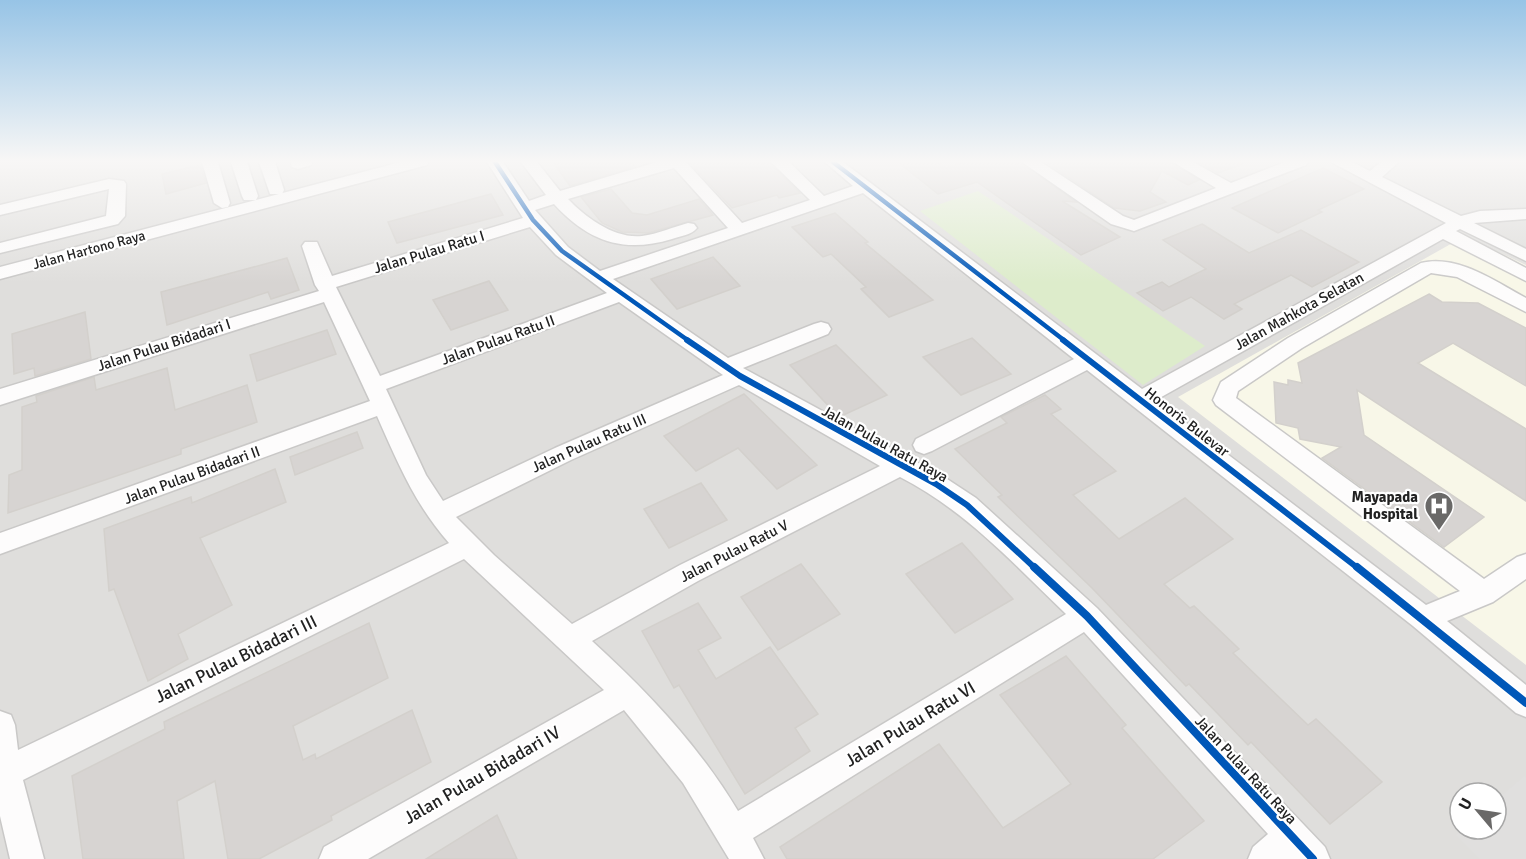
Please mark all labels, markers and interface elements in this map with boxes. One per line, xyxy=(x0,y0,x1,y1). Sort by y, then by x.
street label: Jalan Hartono Raya xyxy=(31,227,147,273)
street label: Jalan Pulau Ratu I xyxy=(371,227,487,277)
street label: Jalan Mahkota Selatan xyxy=(1231,268,1367,354)
street label: Jalan Pulau Ratu II xyxy=(439,311,557,369)
street label: Jalan Pulau Bidadari I xyxy=(95,315,233,375)
street label: Honoris Bulevar xyxy=(1141,383,1233,461)
street label: Jalan Pulau Ratu Raya xyxy=(819,402,951,486)
street label: Jalan Pulau Ratu III xyxy=(529,410,649,476)
street label: Jalan Pulau Bidadari II xyxy=(121,442,263,508)
place label: Mayapada Hospital xyxy=(1352,488,1418,523)
hospital icon: Mayapada Hospital xyxy=(1423,490,1455,532)
street label: Jalan Pulau Ratu V xyxy=(677,516,792,586)
street label: Jalan Pulau Bidadari III xyxy=(151,610,321,708)
street label: Jalan Pulau Ratu VI xyxy=(841,676,979,772)
street label: Jalan Pulau Ratu Raya xyxy=(1191,712,1301,828)
street label: Jalan Pulau Bidadari IV xyxy=(400,721,565,829)
north arrow xyxy=(1448,781,1508,841)
text: U xyxy=(1454,795,1477,814)

